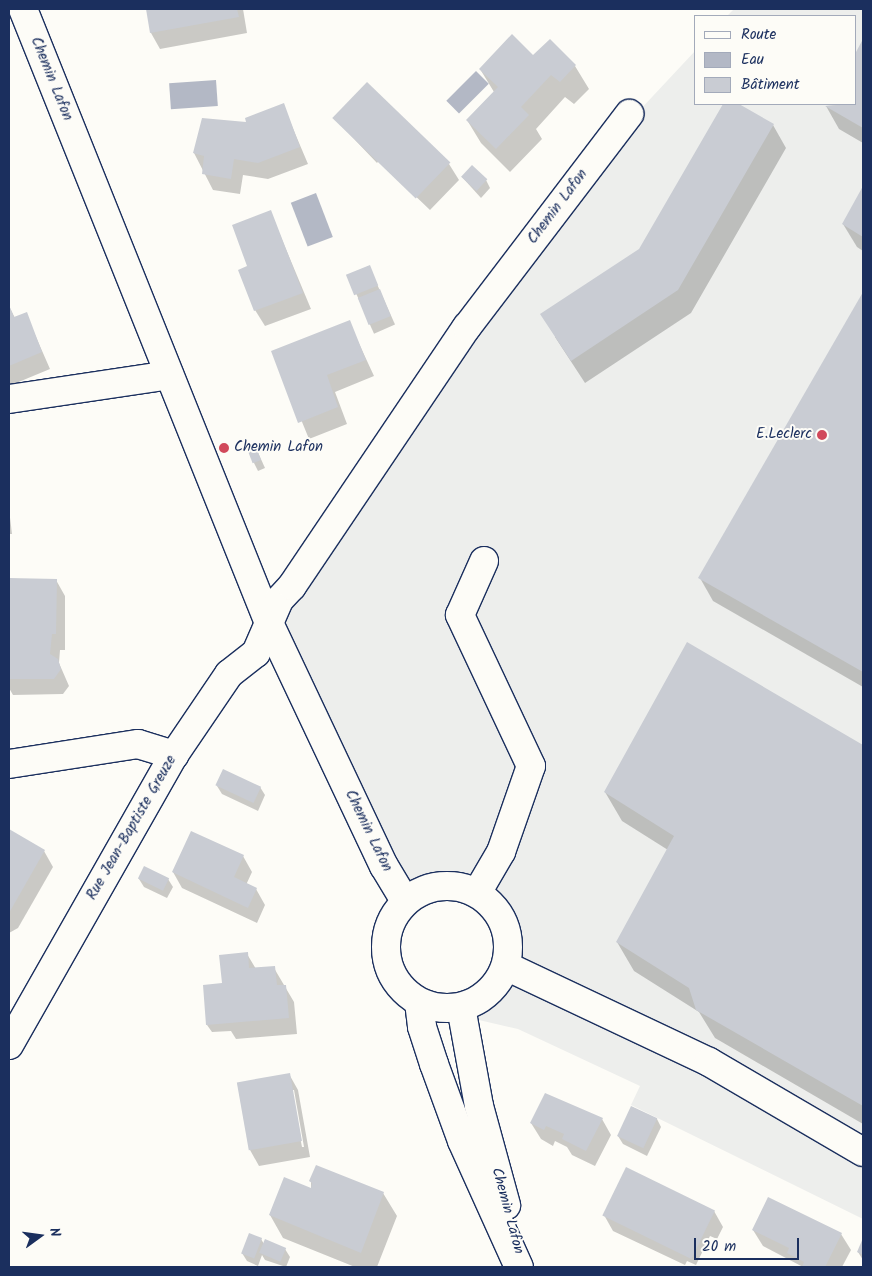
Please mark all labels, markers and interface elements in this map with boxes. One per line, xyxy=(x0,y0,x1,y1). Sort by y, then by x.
legend xyxy=(694,15,857,105)
text: Route xyxy=(741,23,776,47)
street label: Chemin Lafon xyxy=(26,34,76,124)
text: Eau xyxy=(741,48,764,72)
text: Bâtiment xyxy=(741,73,800,97)
street label: Chemin Lafon xyxy=(524,166,592,248)
place label: E.Leclerc xyxy=(756,426,812,444)
marker: E.Leclerc xyxy=(816,429,828,441)
place label: Chemin Lafon xyxy=(234,439,323,457)
marker: Chemin Lafon xyxy=(218,442,230,454)
street label: Rue Jean-Baptiste Greuze xyxy=(83,753,181,903)
street label: Chemin Lafon xyxy=(340,787,396,875)
street label: Chemin Lafon xyxy=(487,1166,527,1256)
north arrow xyxy=(15,1211,65,1261)
text: N xyxy=(43,1225,66,1239)
scale bar xyxy=(697,1228,802,1260)
text: 20 m xyxy=(702,1235,736,1259)

